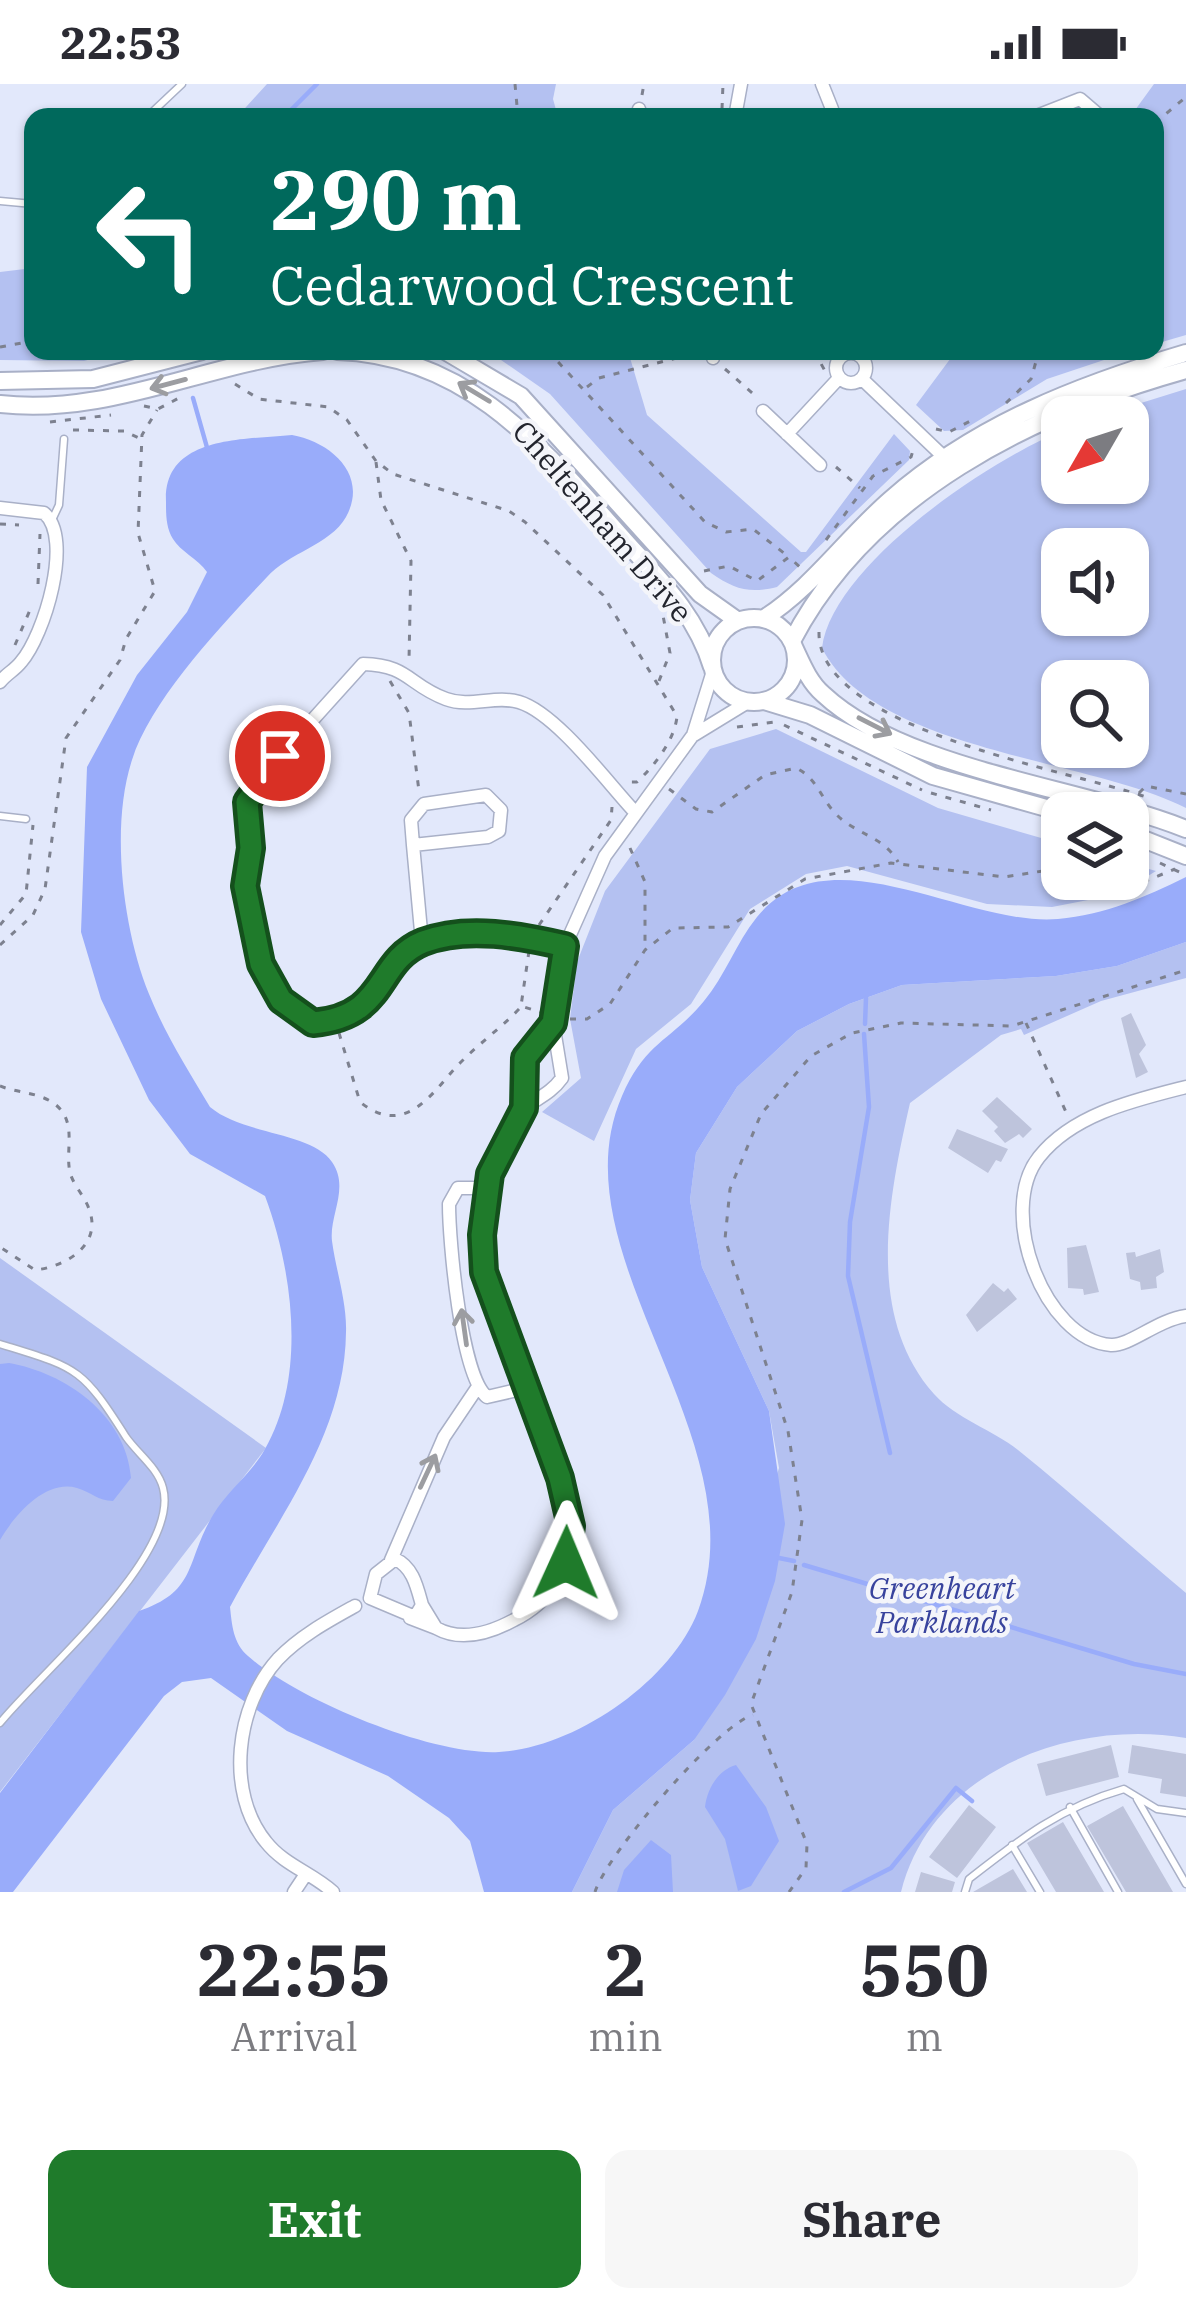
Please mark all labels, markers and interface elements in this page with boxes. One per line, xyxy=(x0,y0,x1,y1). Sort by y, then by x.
text: 22:53 xyxy=(60,13,182,71)
text: 290 m xyxy=(270,144,522,253)
icon: left xyxy=(72,156,228,312)
text: Cedarwood Crescent xyxy=(270,250,794,320)
one-way arrow xyxy=(150,374,188,396)
one-way arrow xyxy=(458,380,492,404)
north arrow xyxy=(1041,396,1149,504)
map controls xyxy=(1041,396,1149,900)
street label: Cheltenham Drive xyxy=(505,412,702,630)
button: sound xyxy=(1041,528,1149,636)
button: search xyxy=(1041,660,1149,768)
pin xyxy=(229,705,331,807)
one-way arrow xyxy=(857,715,892,738)
icon: arrive xyxy=(247,723,313,789)
button: layers xyxy=(1041,792,1149,900)
one-way arrow xyxy=(452,1308,475,1347)
one-way arrow xyxy=(418,1454,440,1490)
position arrow xyxy=(503,1500,629,1626)
park label: Greenheart Parklands xyxy=(869,1568,1017,1641)
text: 22:55 xyxy=(197,1922,391,2016)
text: 2 xyxy=(604,1922,647,2016)
text: 550 xyxy=(860,1922,989,2016)
text: Arrival xyxy=(231,2011,358,2062)
text: min xyxy=(588,2011,663,2062)
text: m xyxy=(906,2011,943,2062)
button: Exit xyxy=(48,2150,581,2288)
button: Share xyxy=(605,2150,1138,2288)

